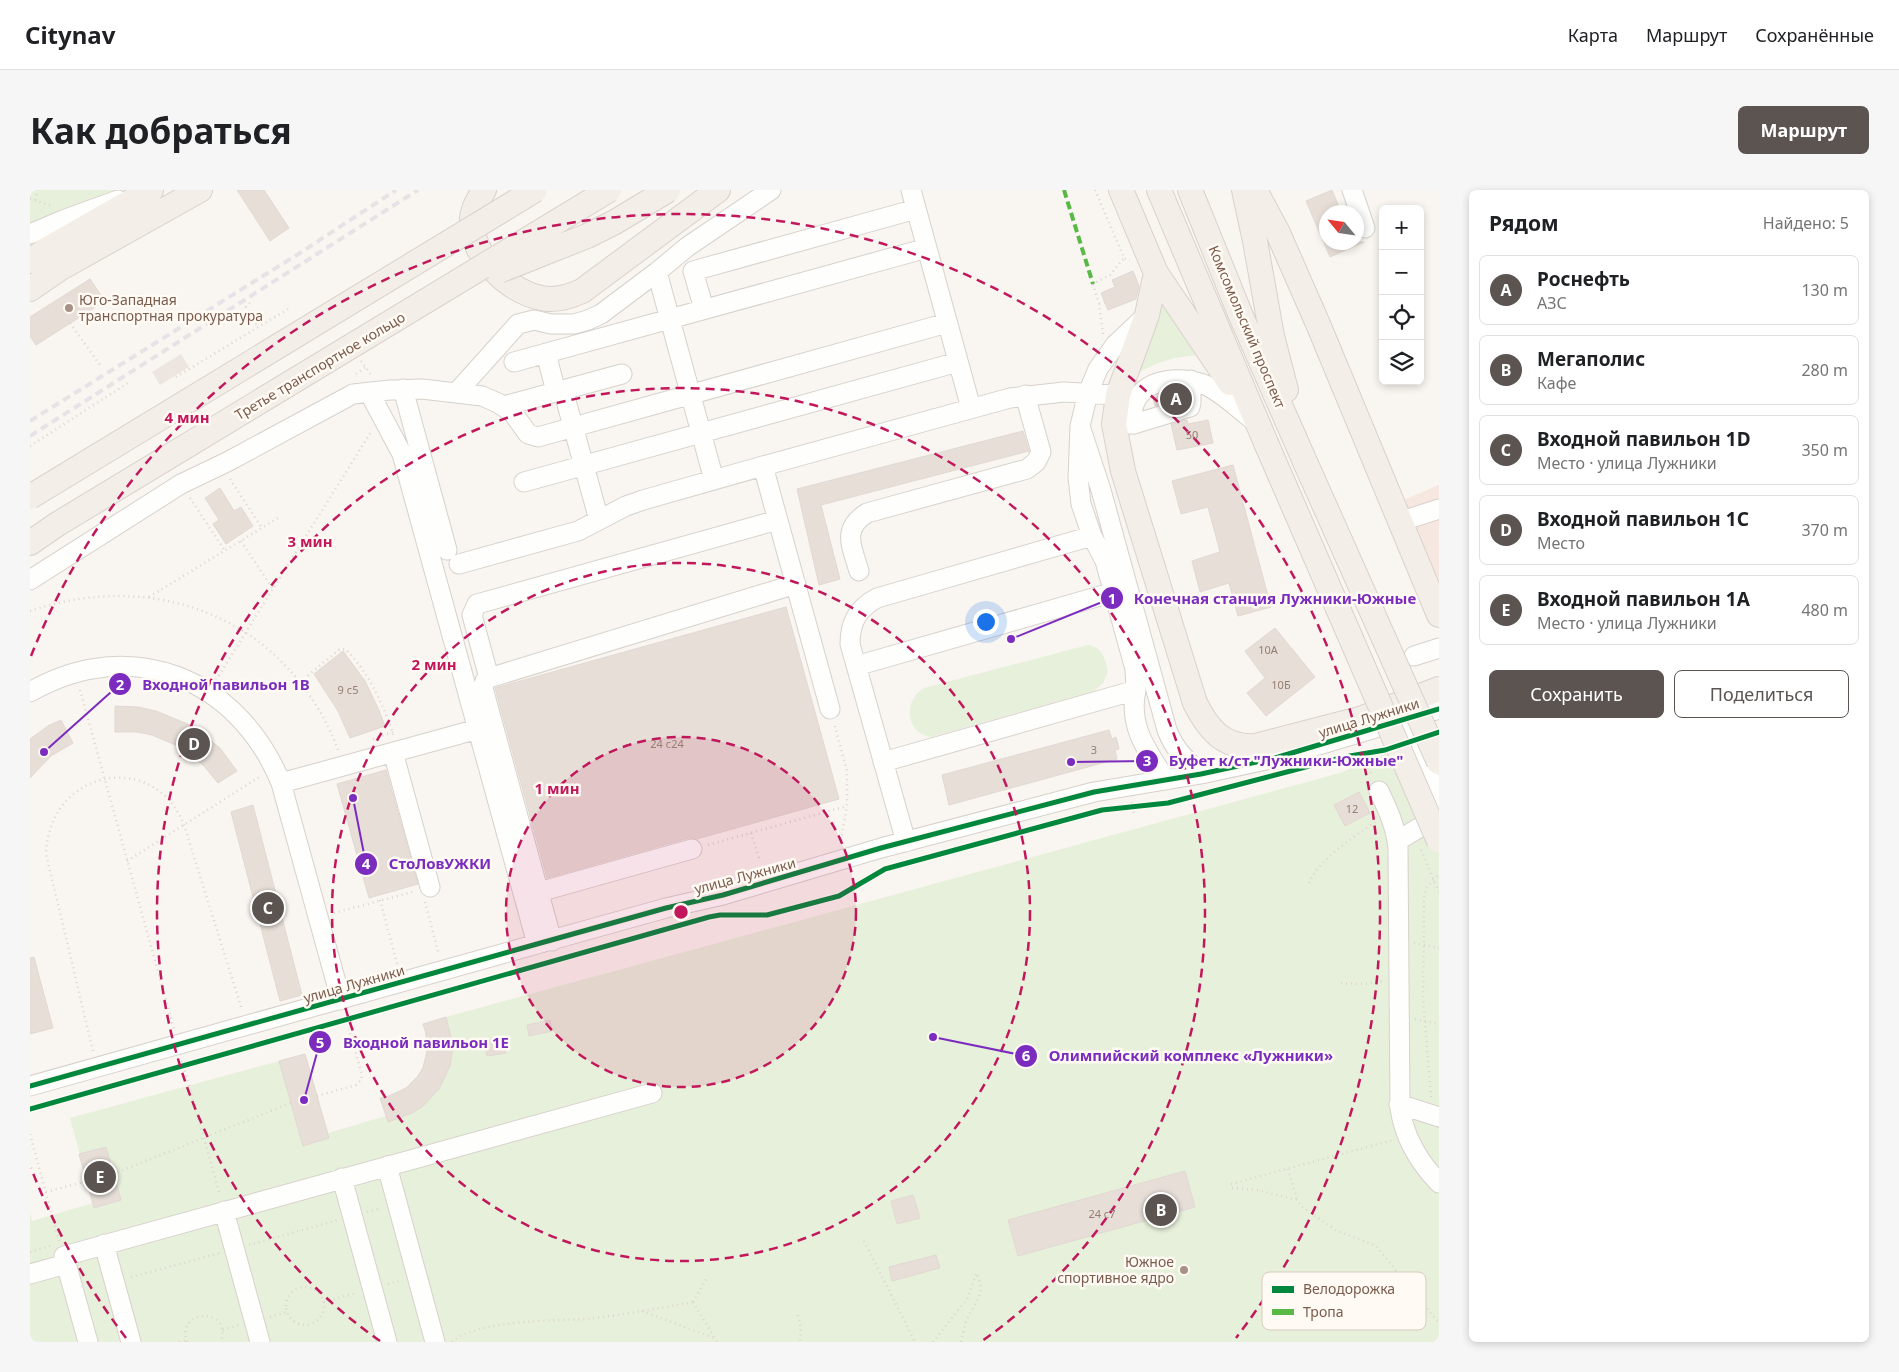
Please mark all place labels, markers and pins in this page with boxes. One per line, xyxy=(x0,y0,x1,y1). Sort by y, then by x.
place label: Юго-Западная транспортная прокуратура xyxy=(79,290,263,325)
marker: Юго-Западная транспортная прокуратура xyxy=(63,302,75,314)
pin: A xyxy=(1160,380,1192,418)
callout: Конечная станция Лужники-Южные xyxy=(1099,583,1426,613)
callout: Входной павильон 1B xyxy=(107,669,320,699)
pin: D xyxy=(178,725,210,763)
callout: Буфет к/ст "Лужники-Южные" xyxy=(1134,746,1414,776)
callout: СтоЛовУЖКИ xyxy=(354,849,501,879)
pin: C xyxy=(252,889,284,927)
centre of rings xyxy=(672,903,690,921)
callout: Входной павильон 1E xyxy=(308,1027,519,1057)
callout: Олимпийский комплекс «Лужники» xyxy=(1014,1041,1343,1071)
pin: E xyxy=(84,1158,116,1196)
pin: B xyxy=(1145,1191,1177,1229)
place label: Южное спортивное ядро xyxy=(1057,1252,1174,1287)
marker: Южное спортивное ядро xyxy=(1178,1264,1190,1276)

